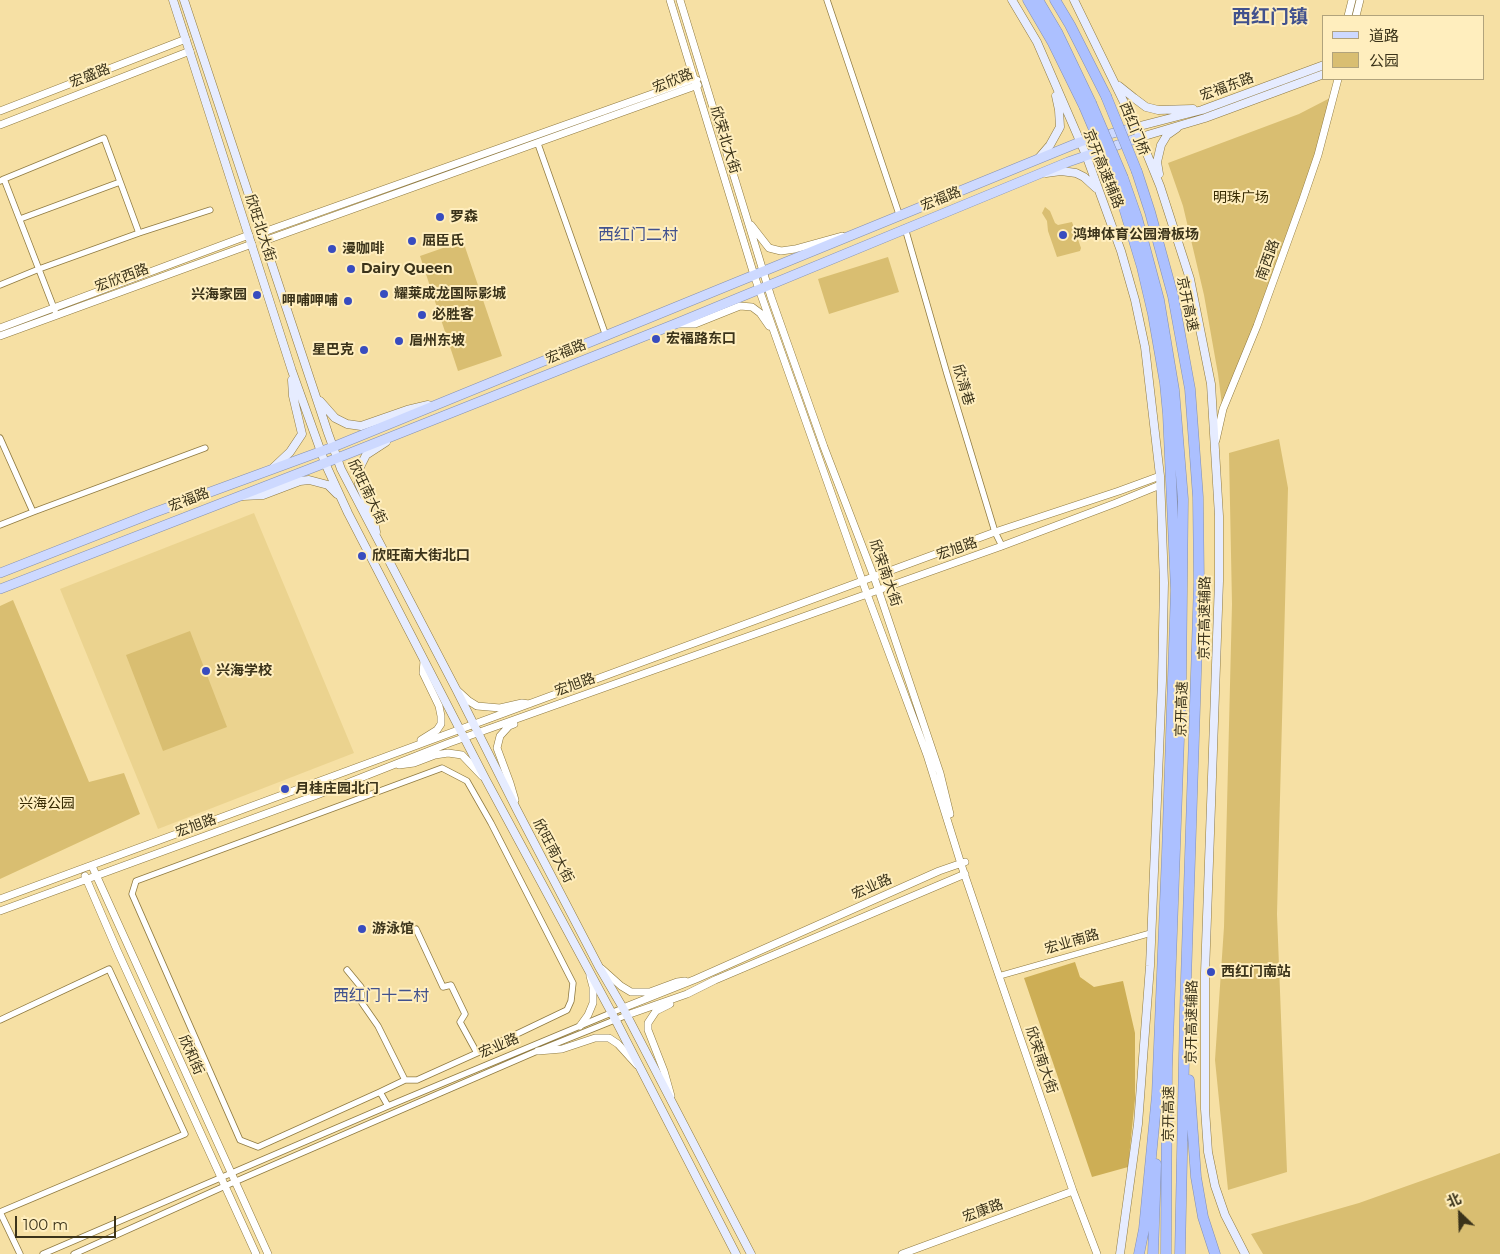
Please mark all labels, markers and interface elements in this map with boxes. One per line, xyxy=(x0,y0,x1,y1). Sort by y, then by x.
district label: 西红门镇 xyxy=(1232,6,1308,28)
legend xyxy=(1322,15,1485,80)
text: 道路 xyxy=(1369,26,1399,45)
text: 公园 xyxy=(1369,51,1399,70)
street label: 宏盛路 xyxy=(67,61,113,91)
street label: 宏欣路 xyxy=(650,65,696,97)
street label: 宏福东路 xyxy=(1198,70,1256,104)
street label: 西红门桥 xyxy=(1116,100,1152,158)
street label: 欣荣北大街 xyxy=(707,104,743,176)
street label: 京开高速辅路 xyxy=(1079,127,1127,211)
street label: 宏福路 xyxy=(918,183,964,215)
park label: 明珠广场 xyxy=(1213,190,1269,206)
street label: 欣旺北大街 xyxy=(241,192,279,264)
place label: 罗森 xyxy=(450,209,478,225)
marker: 罗森 xyxy=(434,211,446,223)
district label: 西红门二村 xyxy=(598,225,678,245)
place label: 鸿坤体育公园滑板场 xyxy=(1073,227,1199,243)
marker: 鸿坤体育公园滑板场 xyxy=(1057,229,1069,241)
place label: 屈臣氏 xyxy=(422,233,464,249)
marker: 屈臣氏 xyxy=(406,235,418,247)
street label: 南西路 xyxy=(1253,237,1283,283)
place label: 漫咖啡 xyxy=(342,241,384,257)
marker: 漫咖啡 xyxy=(326,243,338,255)
street label: 宏欣西路 xyxy=(93,261,151,295)
place label: Dairy Queen xyxy=(361,261,453,277)
marker: Dairy Queen xyxy=(345,263,357,275)
street label: 京开高速 xyxy=(1173,275,1201,333)
place label: 耀莱成龙国际影城 xyxy=(394,286,506,302)
place label: 兴海家园 xyxy=(191,287,247,303)
marker: 耀莱成龙国际影城 xyxy=(378,288,390,300)
marker: 兴海家园 xyxy=(251,289,263,301)
place label: 呷哺呷哺 xyxy=(282,293,338,309)
marker: 呷哺呷哺 xyxy=(342,295,354,307)
place label: 必胜客 xyxy=(432,307,474,323)
marker: 必胜客 xyxy=(416,309,428,321)
place label: 宏福路东口 xyxy=(666,331,736,347)
place label: 眉州东坡 xyxy=(409,333,465,349)
marker: 宏福路东口 xyxy=(650,333,662,345)
marker: 眉州东坡 xyxy=(393,335,405,347)
street label: 宏福路 xyxy=(543,336,589,368)
place label: 星巴克 xyxy=(312,342,354,358)
marker: 星巴克 xyxy=(358,344,370,356)
street label: 欣清巷 xyxy=(949,362,977,408)
street label: 欣旺南大街 xyxy=(344,457,390,527)
street label: 宏福路 xyxy=(166,485,212,515)
street label: 宏旭路 xyxy=(934,534,980,564)
street label: 欣荣南大街 xyxy=(866,537,904,609)
place label: 欣旺南大街北口 xyxy=(372,548,470,564)
marker: 欣旺南大街北口 xyxy=(356,550,368,562)
street label: 京开高速辅路 xyxy=(1196,576,1214,660)
place label: 兴海学校 xyxy=(216,663,272,679)
marker: 兴海学校 xyxy=(200,665,212,677)
street label: 宏旭路 xyxy=(552,670,598,700)
street label: 京开高速 xyxy=(1173,681,1191,737)
place label: 月桂庄园北门 xyxy=(295,781,379,797)
marker: 月桂庄园北门 xyxy=(279,783,291,795)
park label: 兴海公园 xyxy=(19,796,75,812)
street label: 宏旭路 xyxy=(173,811,219,841)
street label: 欣旺南大街 xyxy=(529,816,577,886)
street label: 宏业路 xyxy=(849,871,895,903)
place label: 游泳馆 xyxy=(372,921,414,937)
marker: 游泳馆 xyxy=(356,923,368,935)
street label: 宏业南路 xyxy=(1043,926,1101,958)
place label: 西红门南站 xyxy=(1221,964,1291,980)
marker: 西红门南站 xyxy=(1205,966,1217,978)
street label: 京开高速辅路 xyxy=(1183,980,1201,1064)
district label: 西红门十二村 xyxy=(333,986,429,1006)
street label: 欣荣南大街 xyxy=(1022,1024,1060,1096)
street label: 宏业路 xyxy=(476,1030,522,1062)
street label: 欣和街 xyxy=(175,1032,207,1078)
street label: 京开高速 xyxy=(1160,1086,1178,1142)
north arrow xyxy=(1435,1189,1485,1239)
text: 北 xyxy=(1444,1189,1464,1211)
street label: 宏康路 xyxy=(960,1196,1006,1226)
scale bar xyxy=(18,1206,119,1238)
text: 100 m xyxy=(23,1215,68,1234)

